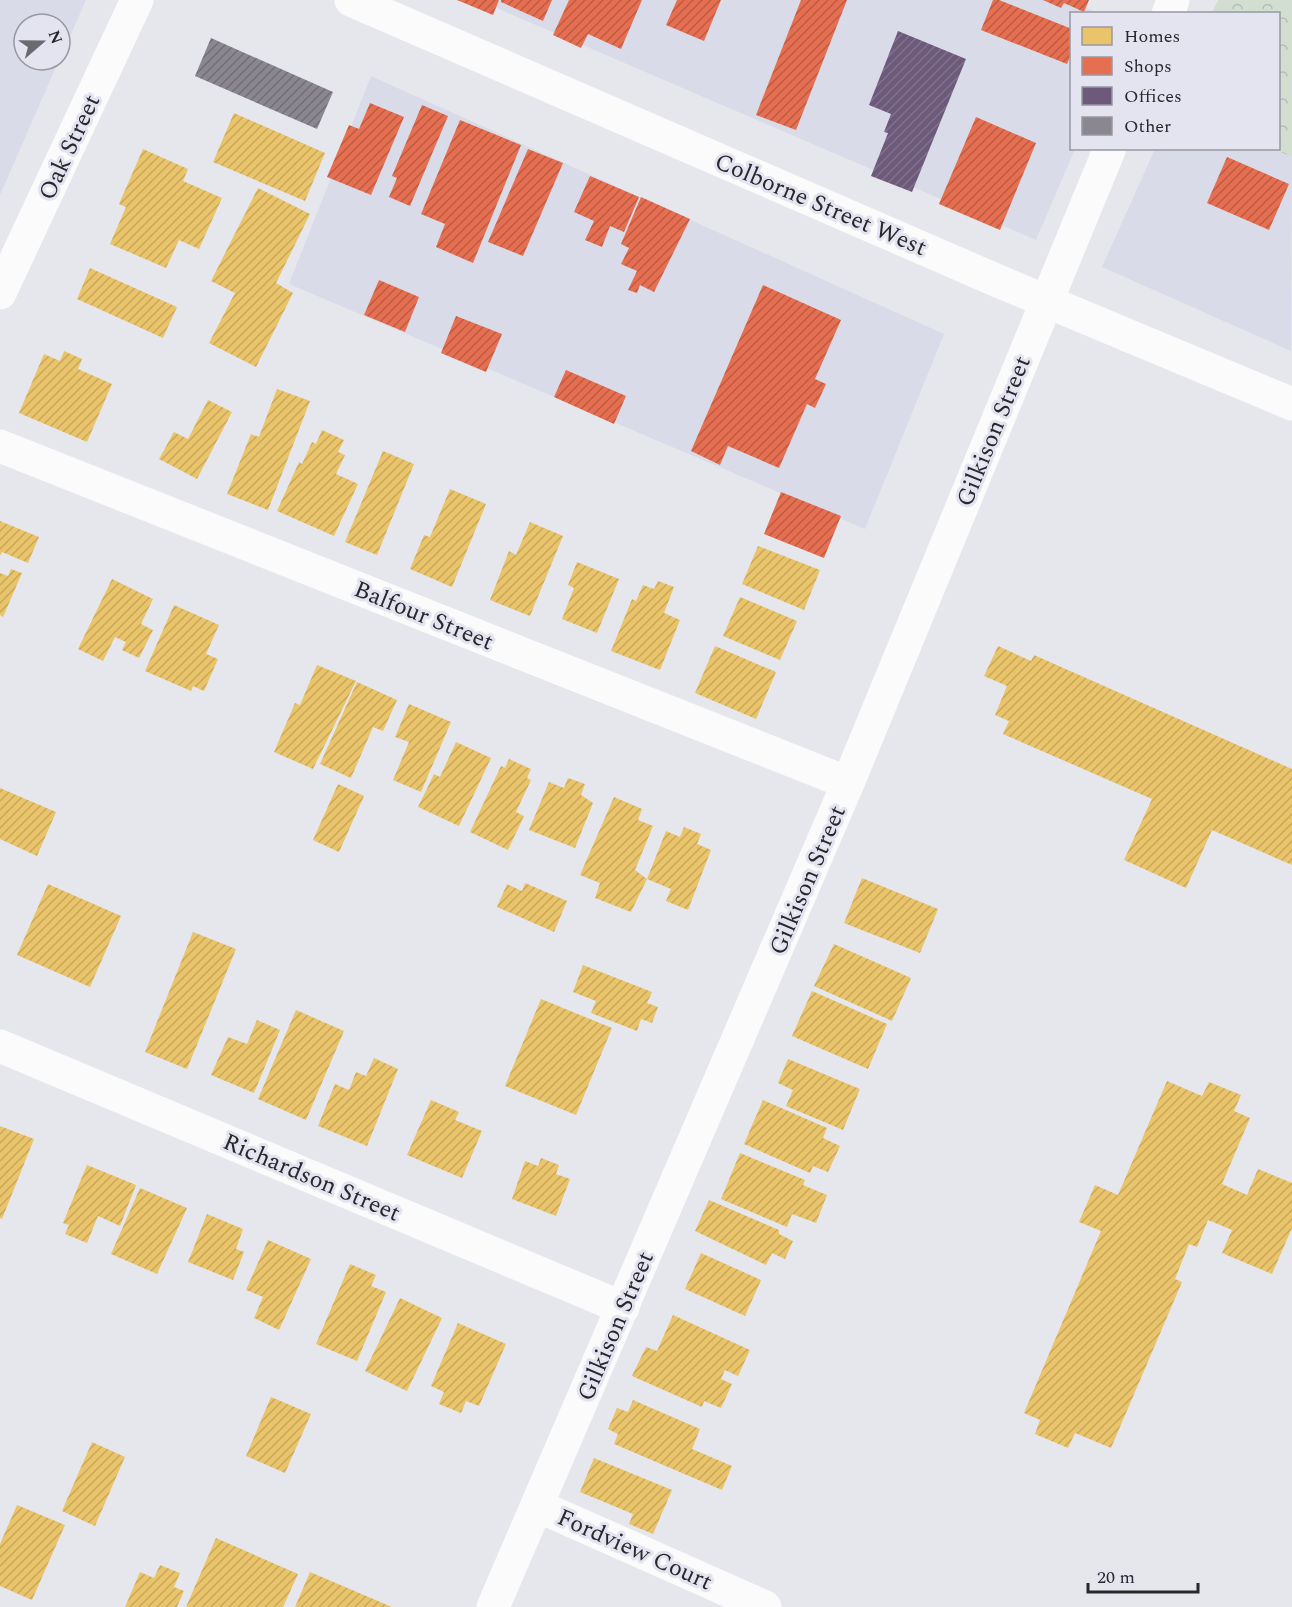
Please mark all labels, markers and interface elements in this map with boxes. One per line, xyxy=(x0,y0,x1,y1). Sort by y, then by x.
north arrow xyxy=(12,12,72,72)
legend xyxy=(1070,12,1280,150)
text: Homes xyxy=(1124,23,1180,50)
text: N xyxy=(42,27,69,47)
text: Shops xyxy=(1124,53,1172,80)
text: Offices xyxy=(1124,83,1182,110)
street label: Oak Street xyxy=(30,88,110,206)
text: Other xyxy=(1124,113,1171,140)
street label: Colborne Street West xyxy=(709,144,932,266)
street label: Gilkison Street xyxy=(947,351,1041,512)
street label: Balfour Street xyxy=(348,572,499,660)
street label: Gilkison Street xyxy=(760,800,856,961)
street label: Richardson Street xyxy=(217,1124,406,1232)
street label: Gilkison Street xyxy=(568,1246,664,1407)
street label: Fordview Court xyxy=(551,1500,718,1600)
scale bar xyxy=(1088,1556,1198,1594)
text: 20 m xyxy=(1097,1564,1135,1591)

